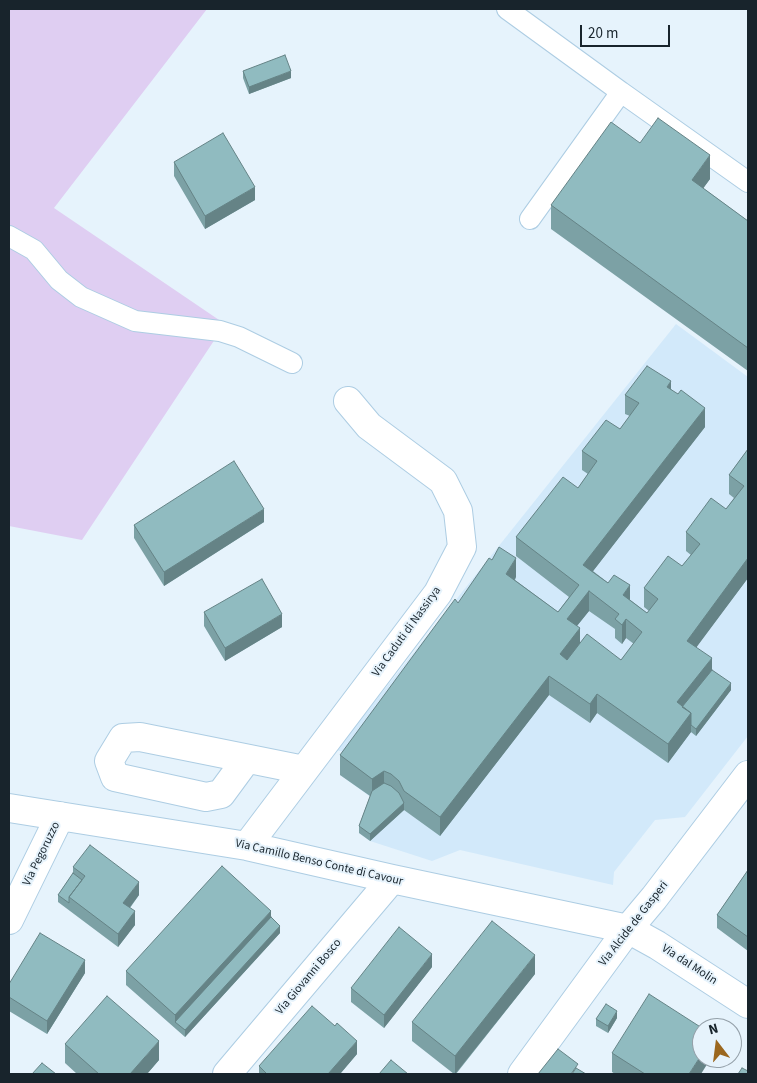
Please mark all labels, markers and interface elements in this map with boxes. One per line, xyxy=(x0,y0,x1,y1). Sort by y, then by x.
scale bar xyxy=(582,15,672,47)
text: 20 m xyxy=(588,23,618,44)
street label: Via Caduti di Nassirya xyxy=(369,584,445,680)
street label: Via Pegoruzzo xyxy=(20,820,64,888)
street label: Via Camillo Benso Conte di Cavour xyxy=(234,837,404,889)
street label: Via Alcide de Gasperi xyxy=(596,879,672,969)
street label: Via Giovanni Bosco xyxy=(273,936,345,1018)
street label: Via dal Molin xyxy=(658,942,720,988)
north arrow xyxy=(692,1018,742,1068)
text: N xyxy=(706,1019,720,1040)

